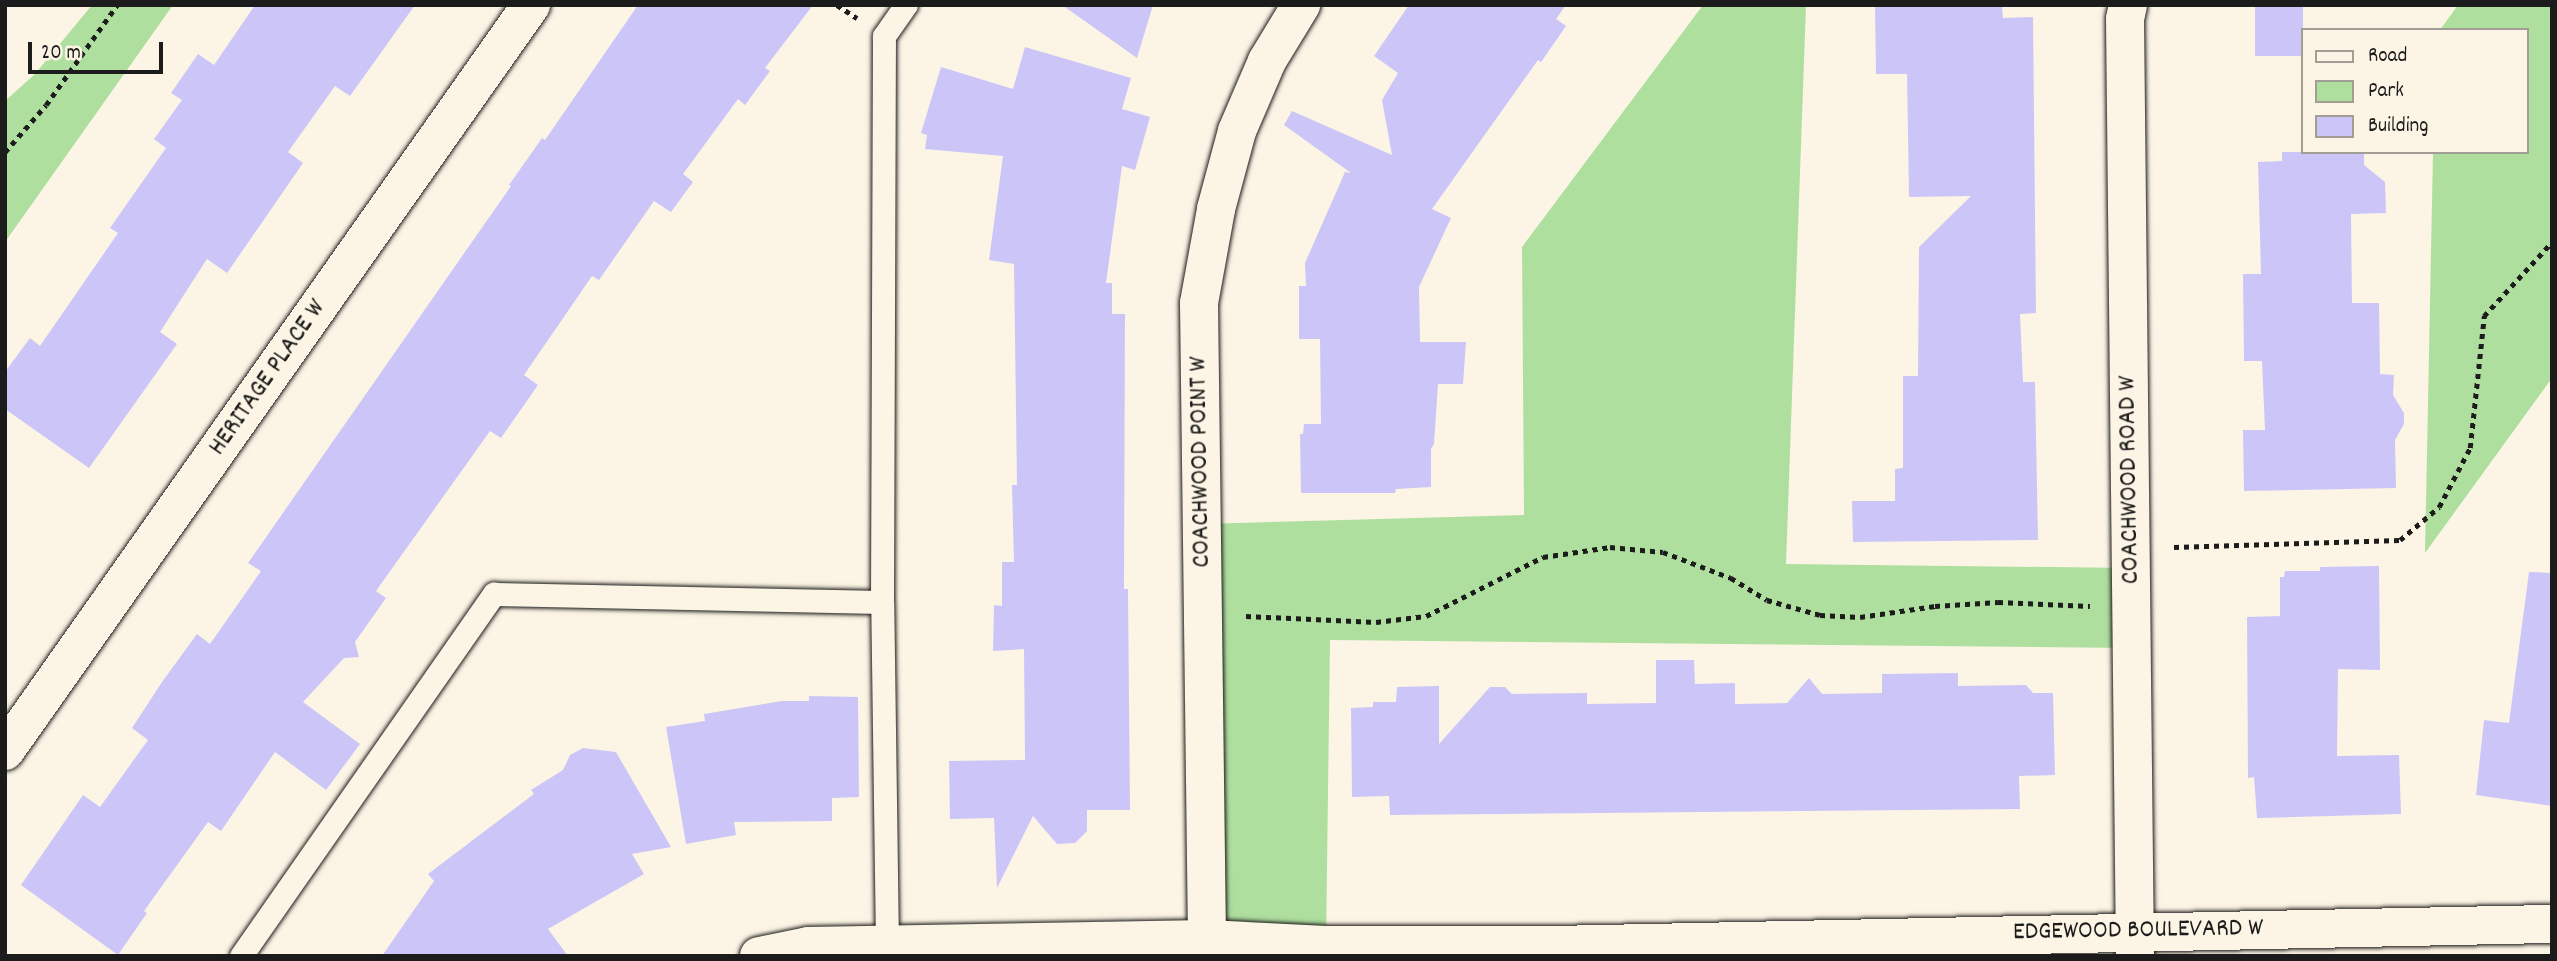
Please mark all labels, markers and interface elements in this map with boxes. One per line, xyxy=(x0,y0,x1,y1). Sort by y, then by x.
scale bar xyxy=(32,28,166,72)
legend xyxy=(2302,28,2529,154)
text: 20 m xyxy=(41,39,81,69)
text: Road xyxy=(2368,42,2407,72)
text: Park xyxy=(2368,77,2404,107)
text: Building xyxy=(2368,112,2428,142)
street label: HERITAGE PLACE W xyxy=(203,294,333,462)
street label: COACHWOOD POINT W xyxy=(1184,356,1218,568)
street label: COACHWOOD ROAD W xyxy=(2113,376,2147,584)
street label: EDGEWOOD BOULEVARD W xyxy=(2013,913,2263,949)

